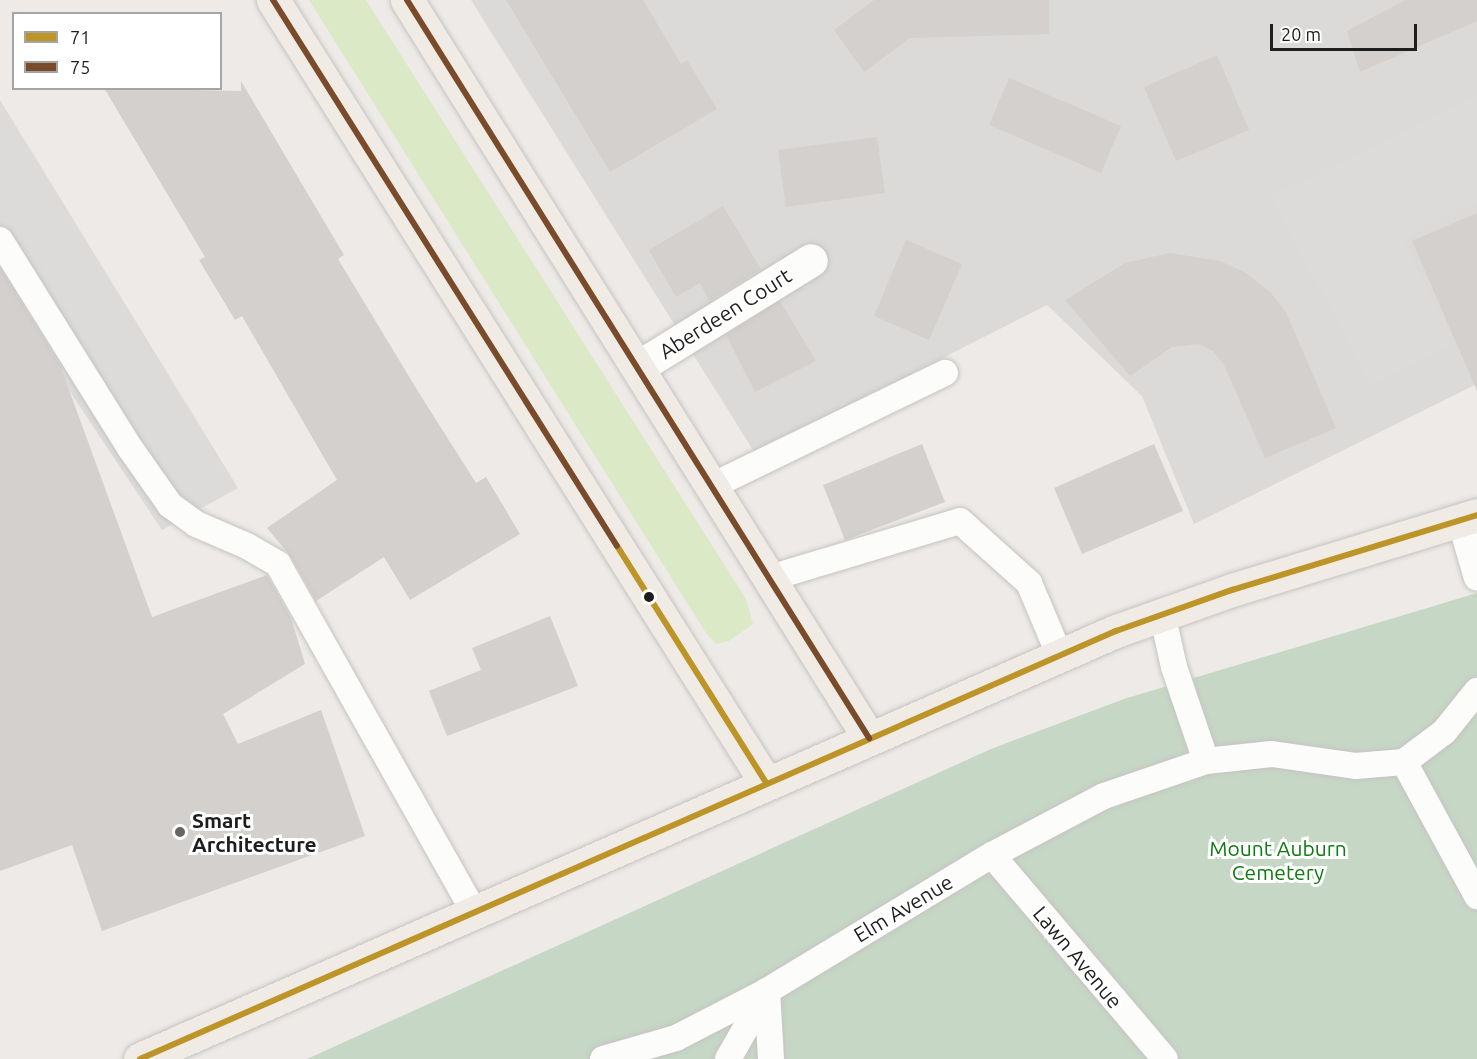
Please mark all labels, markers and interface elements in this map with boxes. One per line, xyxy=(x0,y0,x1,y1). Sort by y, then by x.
legend xyxy=(12,12,222,90)
scale bar xyxy=(1273,12,1420,50)
text: 20 m xyxy=(1281,24,1321,44)
text: 71 xyxy=(70,27,90,47)
text: 75 xyxy=(70,57,90,77)
street label: Aberdeen Court xyxy=(654,262,796,364)
unlabelled marker xyxy=(643,591,655,603)
place label: Smart Architecture xyxy=(192,807,317,857)
marker: Smart Architecture xyxy=(173,825,187,839)
park label: Mount Auburn Cemetery xyxy=(1209,835,1347,885)
street label: Elm Avenue xyxy=(849,869,957,947)
street label: Lawn Avenue xyxy=(1028,901,1128,1013)

